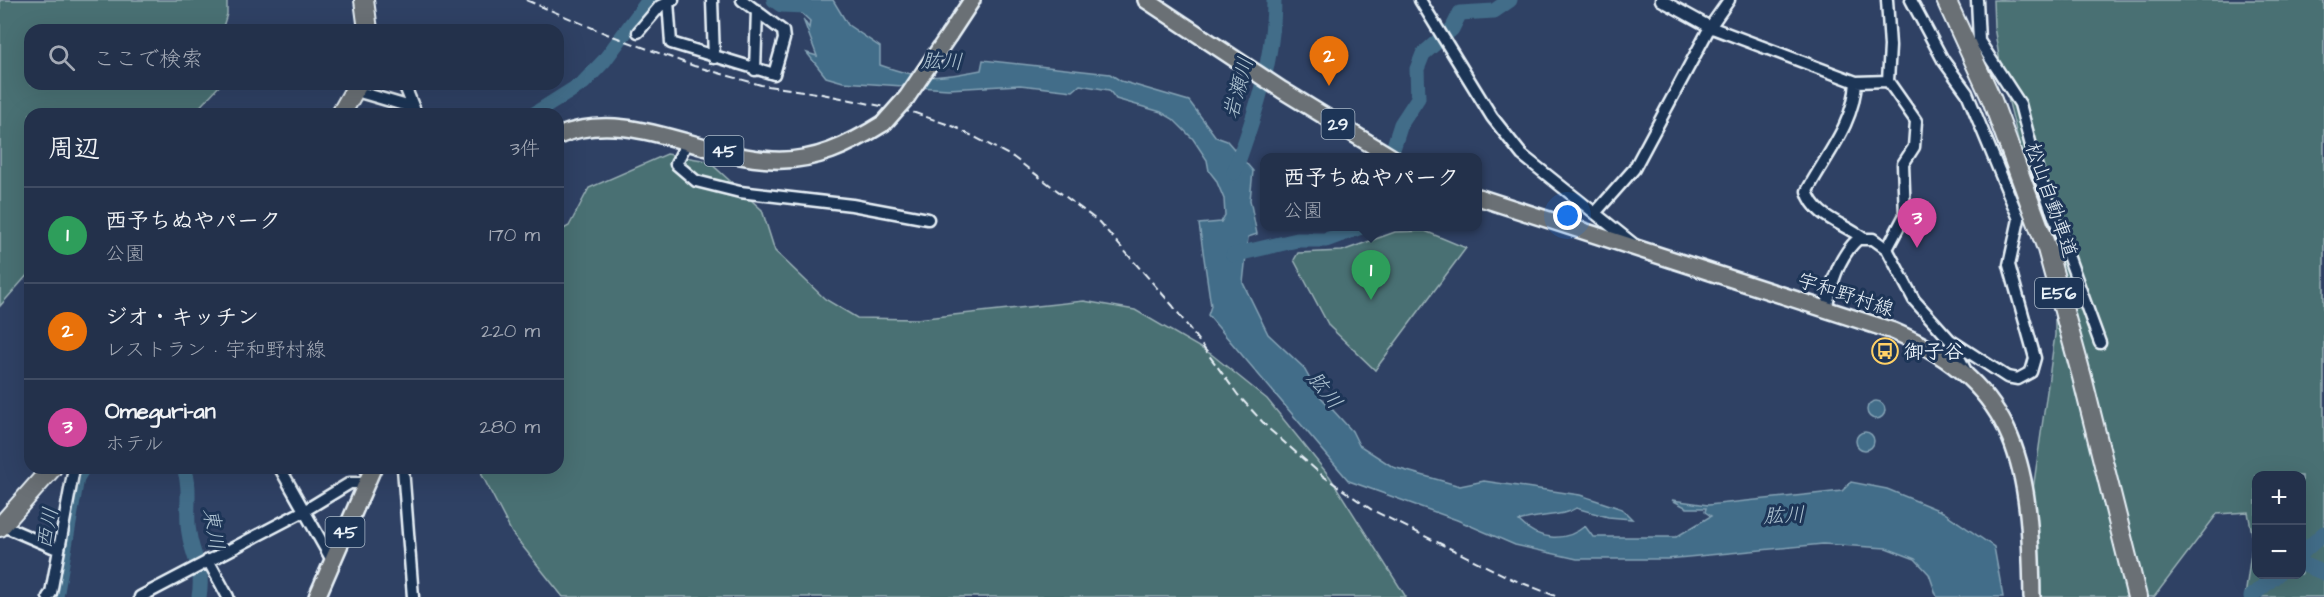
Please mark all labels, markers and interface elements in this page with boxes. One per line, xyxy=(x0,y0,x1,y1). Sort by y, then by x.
search box xyxy=(24,24,564,90)
pin: 2 xyxy=(1310,36,1348,86)
icon: search xyxy=(45,41,78,74)
text: ここで検索 xyxy=(93,44,203,75)
water label: 肱川 xyxy=(920,46,963,77)
water label: 岩瀬川 xyxy=(1216,54,1261,122)
road number: 29 xyxy=(1322,109,1354,139)
text: 周辺 xyxy=(48,131,100,167)
text: 3件 xyxy=(510,135,540,163)
road number: 45 xyxy=(704,136,744,166)
street label: 松山自動車道 xyxy=(2018,139,2084,262)
popup xyxy=(1260,153,1482,231)
text: 西予ちぬやパーク xyxy=(1283,163,1459,194)
text: 公園 xyxy=(1283,197,1323,225)
pin: 3 xyxy=(1898,198,1936,248)
your location xyxy=(1553,201,1582,230)
text: 西予ちぬやパーク xyxy=(105,206,281,237)
text: 1 xyxy=(66,221,69,249)
text: 170 m xyxy=(489,221,540,249)
text: 公園 xyxy=(105,240,145,268)
pin: 1 xyxy=(1352,250,1390,300)
street label: 宇和野村線 xyxy=(1794,266,1898,324)
road number: E56 xyxy=(2035,278,2083,308)
text: ジオ・キッチン xyxy=(105,302,259,333)
text: 2 xyxy=(62,317,73,345)
text: 220 m xyxy=(481,317,540,345)
text: レストラン · 宇和野村線 xyxy=(105,336,325,364)
bus stop icon: 御子谷 xyxy=(1870,336,1900,366)
place label: 御子谷 xyxy=(1904,338,1964,366)
water label: 肱川 xyxy=(1300,365,1349,416)
text: Omeguri-an xyxy=(105,396,216,427)
text: 3 xyxy=(62,413,73,441)
text: 280 m xyxy=(479,413,540,441)
text: ホテル xyxy=(105,430,164,458)
map controls xyxy=(2252,471,2306,579)
button: + xyxy=(2252,471,2306,525)
water label: 肱川 xyxy=(1763,500,1806,531)
water label: 西川 xyxy=(30,505,65,551)
water label: 東川 xyxy=(196,506,231,552)
road number: 45 xyxy=(326,517,364,547)
button: − xyxy=(2252,525,2306,579)

